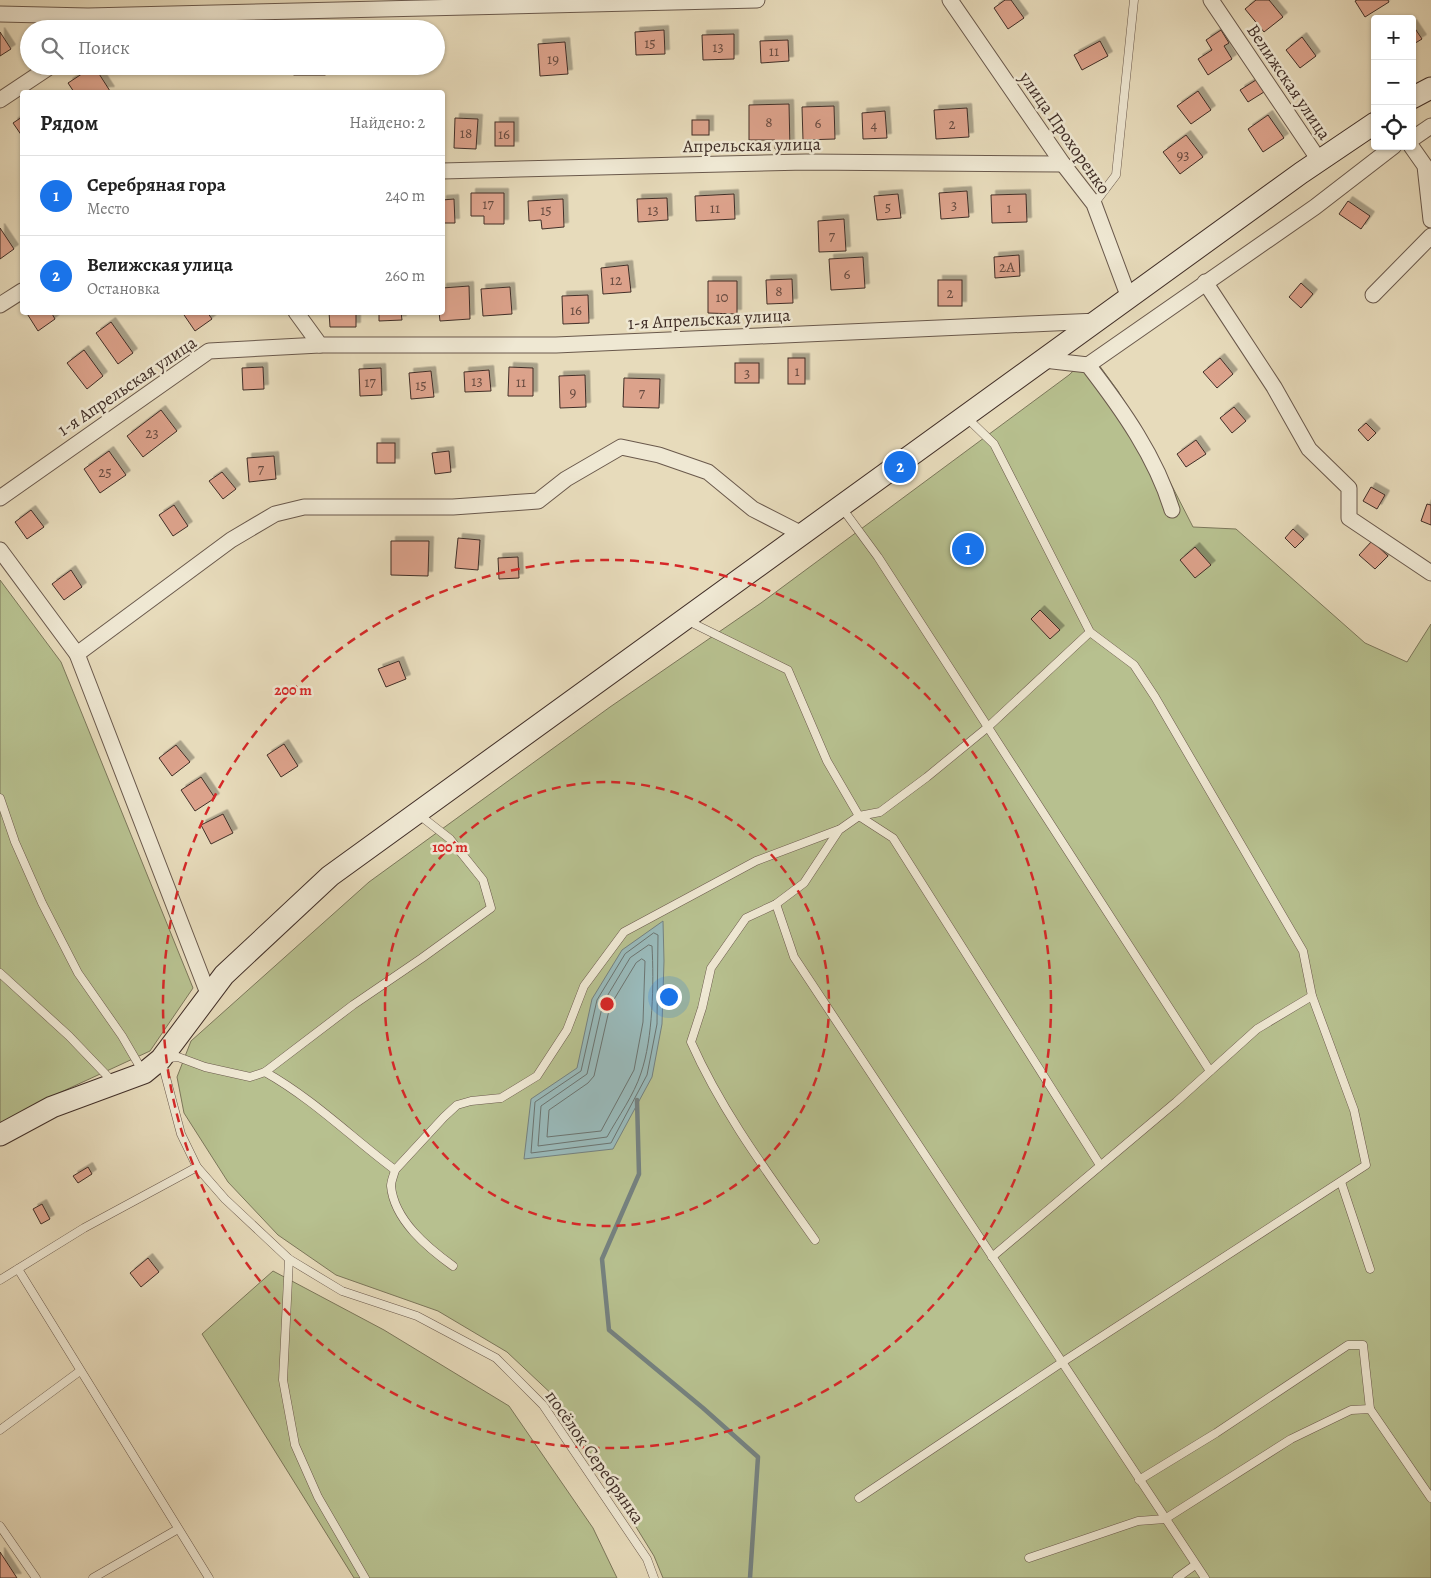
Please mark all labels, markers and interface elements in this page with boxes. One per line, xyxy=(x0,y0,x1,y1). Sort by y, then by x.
map controls xyxy=(1371,15,1416,150)
button: + xyxy=(1371,15,1416,60)
street label: Велижская улица xyxy=(1241,19,1337,145)
search box xyxy=(20,20,445,75)
house number: 15 xyxy=(644,33,656,53)
icon: search xyxy=(38,34,66,62)
text: Поиск xyxy=(78,35,130,61)
house number: 13 xyxy=(712,37,724,57)
house number: 11 xyxy=(769,41,779,61)
house number: 19 xyxy=(547,49,559,69)
button: − xyxy=(1371,60,1416,105)
street label: улица Прохоренко xyxy=(1013,66,1116,199)
button: locate xyxy=(1371,105,1416,150)
text: Рядом xyxy=(40,109,98,137)
text: Найдено: 2 xyxy=(349,112,425,134)
house number: 8 xyxy=(765,112,773,132)
house number: 6 xyxy=(815,113,822,133)
house number: 2 xyxy=(948,114,956,134)
house number: 4 xyxy=(871,115,878,135)
house number: 18 xyxy=(460,123,472,143)
house number: 16 xyxy=(498,124,510,144)
street label: Апрельская улица xyxy=(682,132,822,158)
house number: 93 xyxy=(1176,145,1190,165)
text: Серебряная гора xyxy=(87,172,226,198)
text: 1 xyxy=(53,185,59,207)
text: 240 m xyxy=(385,185,425,207)
house number: 17 xyxy=(482,194,494,214)
house number: 3 xyxy=(951,195,957,215)
house number: 5 xyxy=(885,197,891,217)
text: Место xyxy=(87,198,130,220)
house number: 11 xyxy=(710,198,720,218)
house number: 1 xyxy=(1006,198,1012,218)
house number: 15 xyxy=(540,200,552,220)
house number: 13 xyxy=(647,200,659,220)
house number: 7 xyxy=(829,226,836,246)
text: Велижская улица xyxy=(87,252,233,278)
house number: 2А xyxy=(999,257,1015,277)
house number: 6 xyxy=(844,264,851,284)
text: 2 xyxy=(52,265,60,287)
text: 260 m xyxy=(385,265,425,287)
house number: 12 xyxy=(610,270,622,290)
text: Остановка xyxy=(87,278,160,300)
house number: 8 xyxy=(775,281,783,301)
house number: 2 xyxy=(946,283,954,303)
house number: 10 xyxy=(715,287,729,307)
house number: 16 xyxy=(570,300,582,320)
street label: 1-я Апрельская улица xyxy=(627,303,792,335)
street label: 1-я Апрельская улица xyxy=(53,330,202,442)
house number: 1 xyxy=(794,361,800,381)
house number: 3 xyxy=(744,363,750,383)
house number: 13 xyxy=(471,371,483,391)
house number: 17 xyxy=(364,372,376,392)
house number: 11 xyxy=(516,372,526,392)
house number: 15 xyxy=(415,375,427,395)
house number: 9 xyxy=(570,382,577,402)
house number: 7 xyxy=(639,383,646,403)
house number: 23 xyxy=(145,423,159,443)
pin: 2 xyxy=(884,448,916,486)
house number: 7 xyxy=(258,459,265,479)
house number: 25 xyxy=(98,462,112,482)
pin: 1 xyxy=(952,530,984,568)
text: 200 m xyxy=(274,680,312,700)
text: 100 m xyxy=(432,837,468,857)
your location xyxy=(656,984,682,1010)
centre of rings xyxy=(598,995,616,1013)
street label: посёлок Серебрянка xyxy=(540,1385,650,1529)

